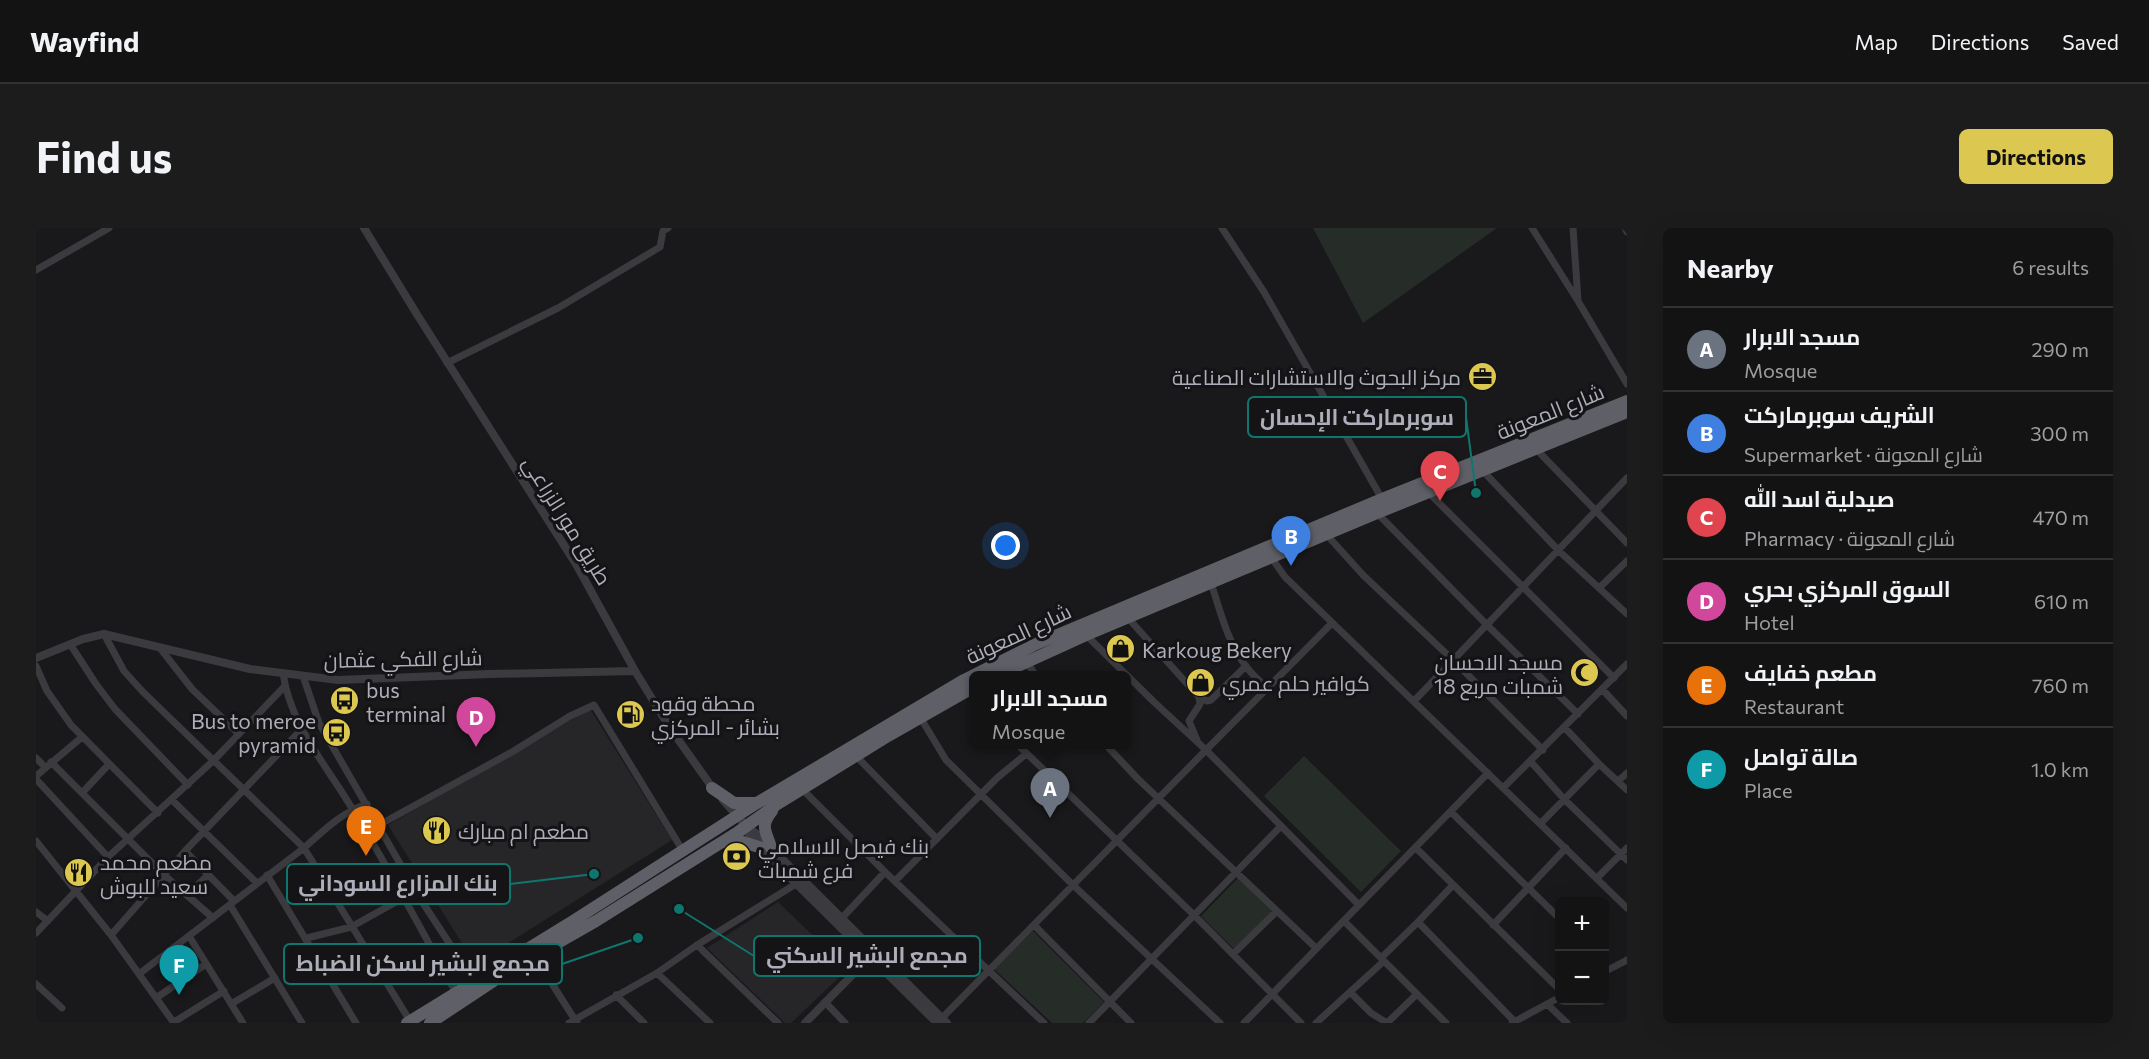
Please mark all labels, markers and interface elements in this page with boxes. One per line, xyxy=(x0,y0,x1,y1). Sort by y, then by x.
text: Wayfind xyxy=(30,24,139,58)
text: Map xyxy=(1855,29,1898,54)
text: Directions xyxy=(1931,29,2029,54)
text: Saved xyxy=(2062,29,2119,54)
button: Directions xyxy=(1959,129,2113,184)
text: Find us xyxy=(36,130,172,182)
text: Nearby xyxy=(1687,252,1774,283)
text: 6 results xyxy=(2012,255,2089,279)
text: مسجد الابرار xyxy=(1744,323,1860,350)
text: A xyxy=(1699,337,1714,361)
text: 290 m xyxy=(2031,337,2089,361)
text: Mosque xyxy=(1744,358,1817,382)
office icon: مركز البحوث والاستشارات الصناعية xyxy=(1466,360,1498,392)
place label: مركز البحوث والاستشارات الصناعية xyxy=(1172,364,1461,390)
street label: شارع المعونة xyxy=(1493,378,1608,447)
callout: سوبرماركت الإحسان xyxy=(1248,397,1466,437)
text: الشريف سوبرماركت xyxy=(1744,401,1935,428)
text: سوبرماركت الإحسان xyxy=(1260,403,1454,432)
text: B xyxy=(1700,421,1713,445)
text: 300 m xyxy=(2030,421,2089,445)
text: Supermarket · شارع المعونة xyxy=(1744,442,1983,466)
street label: طريق مور الزراعي xyxy=(514,451,618,592)
pin: C xyxy=(1420,452,1460,501)
text: صيدلية اسد الله xyxy=(1744,485,1895,512)
text: C xyxy=(1700,505,1713,529)
text: 470 m xyxy=(2033,505,2089,529)
pin: B xyxy=(1272,516,1310,566)
text: Pharmacy · شارع المعونة xyxy=(1744,526,1955,550)
your location xyxy=(991,531,1020,560)
text: السوق المركزي بحري xyxy=(1744,575,1951,602)
text: D xyxy=(1699,589,1714,613)
text: 610 m xyxy=(2034,589,2089,613)
street label: شارع المعونة xyxy=(961,598,1076,671)
text: Hotel xyxy=(1744,610,1794,634)
shop icon: Karkoug Bekery xyxy=(1105,633,1137,665)
place label: Karkoug Bekery xyxy=(1142,637,1292,662)
street label: شارع الفكي عثمان xyxy=(323,644,483,677)
place label: مسجد الاحسان شمبات مربع 18 xyxy=(1434,649,1563,701)
mosque icon: مسجد الاحسان شمبات مربع 18 xyxy=(1568,657,1600,689)
text: مطعم خفايف xyxy=(1744,659,1877,686)
shop icon: كوافير حلم عمري xyxy=(1185,666,1217,698)
place label: كوافير حلم عمري xyxy=(1222,670,1370,700)
popup xyxy=(969,671,1131,749)
text: E xyxy=(1701,673,1712,697)
text: 760 m xyxy=(2032,673,2089,697)
place label: bus terminal xyxy=(366,677,446,726)
text: مسجد الابرار xyxy=(992,684,1108,711)
bus stop icon: bus terminal xyxy=(329,685,361,717)
place label: محطة وقود بشائر - المركزي xyxy=(651,690,780,744)
text: Restaurant xyxy=(1744,694,1844,718)
pin: D xyxy=(456,698,496,747)
fuel station icon: محطة وقود بشائر - المركزي xyxy=(614,698,646,730)
place label: Bus to meroe pyramid xyxy=(191,708,316,757)
bus stop icon: Bus to meroe pyramid xyxy=(321,716,353,748)
text: Mosque xyxy=(992,719,1065,743)
text: صالة تواصل xyxy=(1744,743,1858,770)
text: F xyxy=(1701,757,1712,781)
text: 1.0 km xyxy=(2031,757,2089,781)
pin: A xyxy=(1030,768,1070,818)
text: Place xyxy=(1744,778,1793,802)
pin: E xyxy=(346,806,386,856)
restaurant icon: مطعم ام مبارك xyxy=(421,814,453,846)
place label: مطعم ام مبارك xyxy=(458,818,589,846)
place label: بنك فيصل الاسلامي فرع شمبات xyxy=(758,833,929,885)
bank icon: بنك فيصل الاسلامي فرع شمبات xyxy=(721,841,753,873)
place label: مطعم محمد سعيد للبوش xyxy=(100,849,212,900)
restaurant icon: مطعم محمد سعيد للبوش xyxy=(63,857,95,889)
callout: بنك المزارع السوداني xyxy=(287,864,510,904)
text: بنك المزارع السوداني xyxy=(298,869,498,901)
map controls xyxy=(1555,897,1609,1005)
button: + xyxy=(1555,897,1609,951)
callout: مجمع البشير السكني xyxy=(754,936,980,976)
text: مجمع البشير السكني xyxy=(766,941,968,973)
callout: مجمع البشير لسكن الضباط xyxy=(284,944,562,984)
pin: F xyxy=(160,946,198,995)
text: مجمع البشير لسكن الضباط xyxy=(296,949,550,978)
button: − xyxy=(1555,951,1609,1005)

